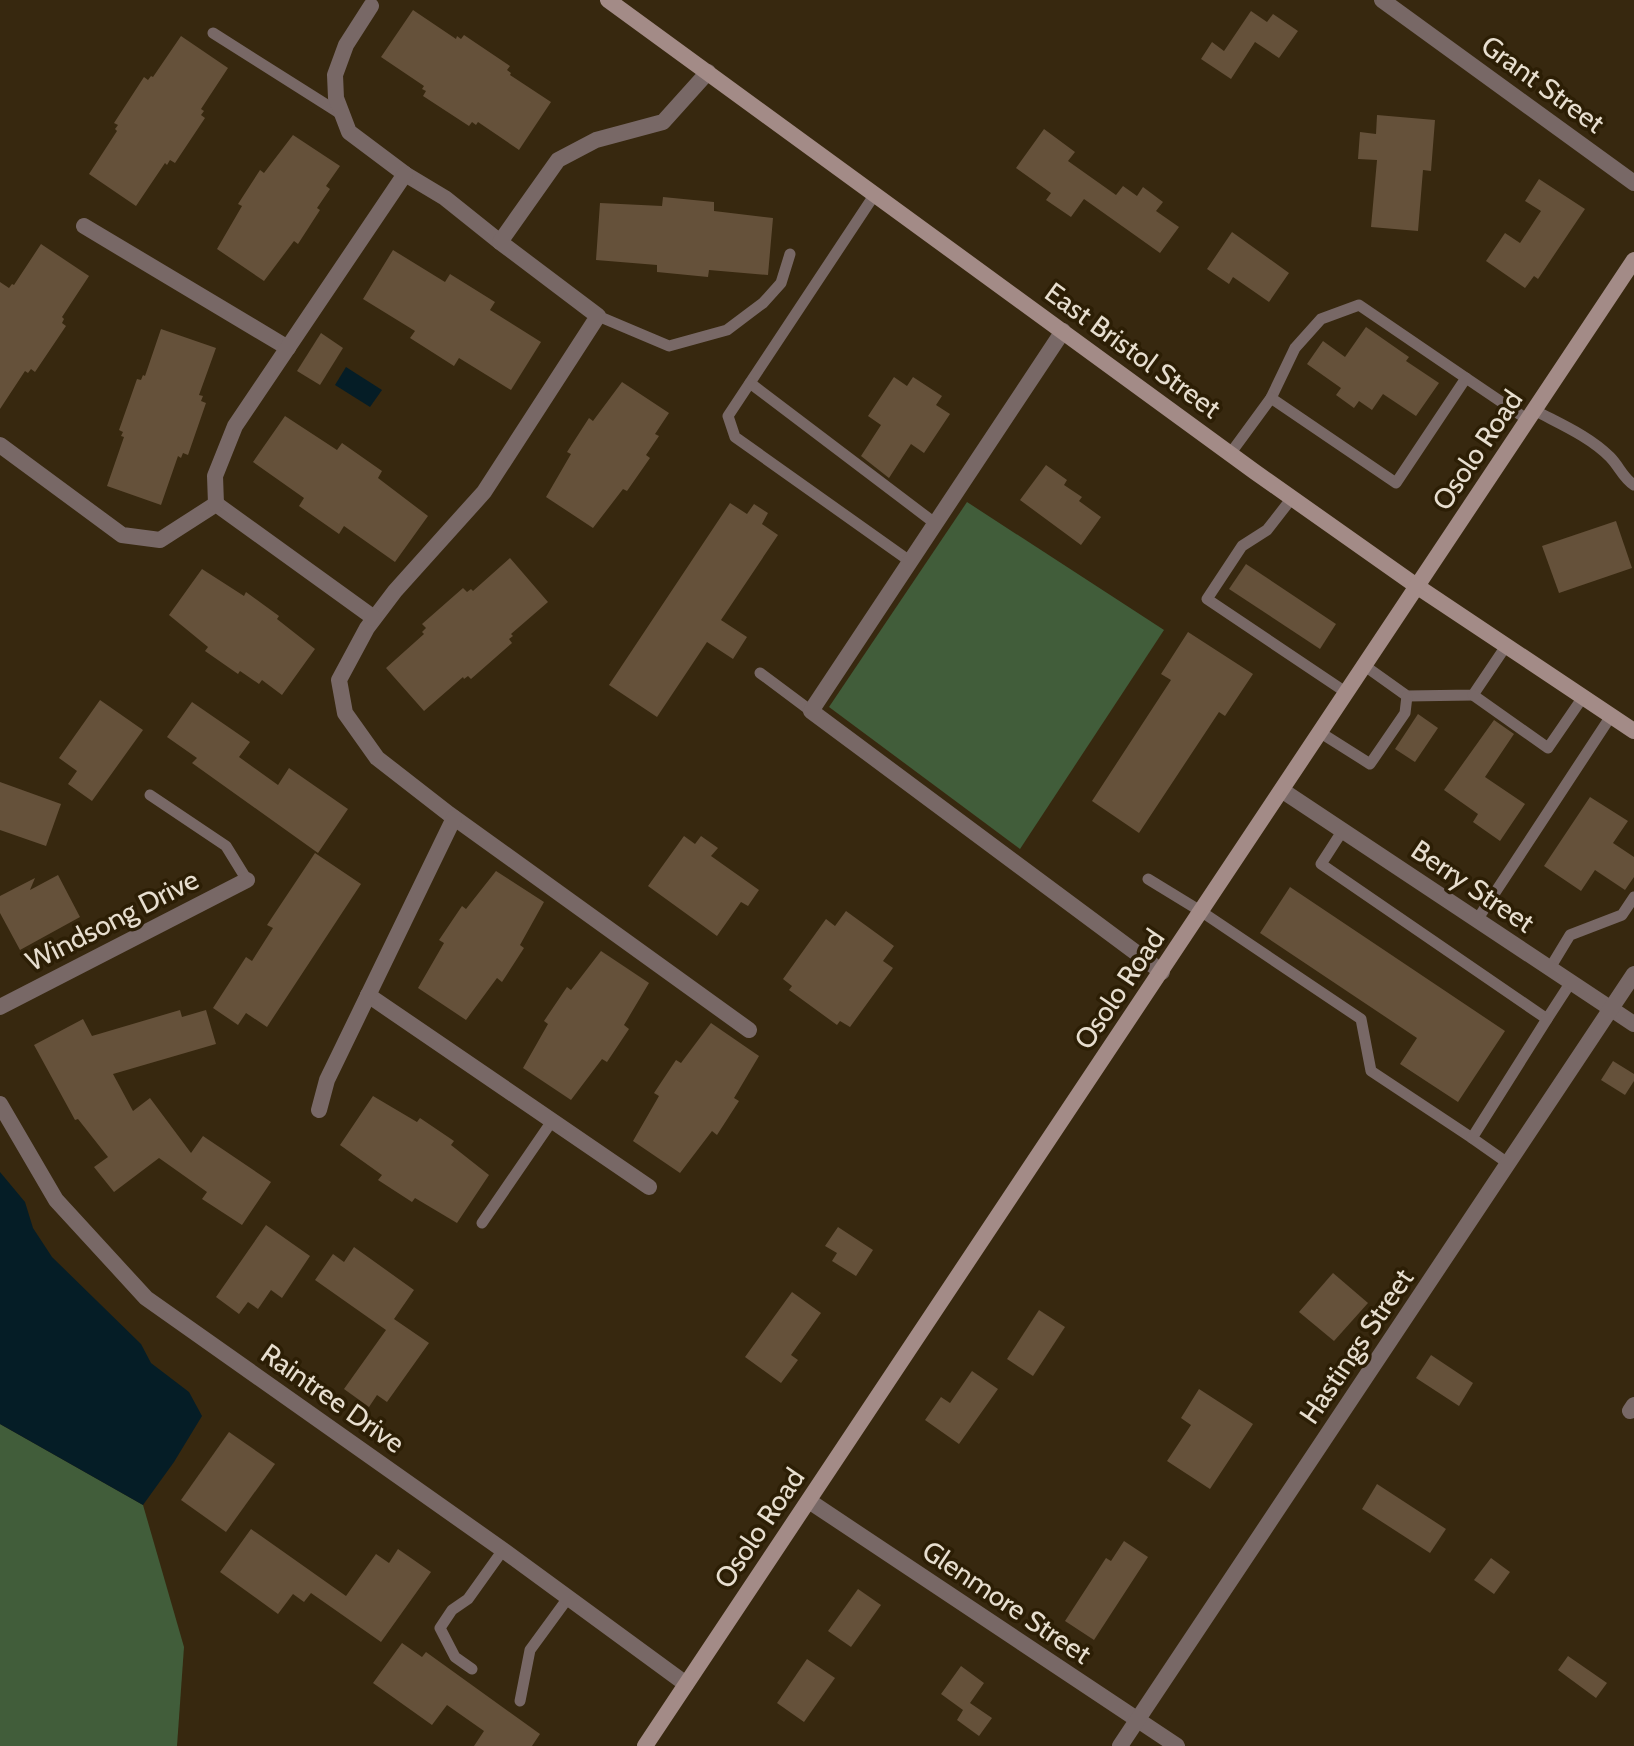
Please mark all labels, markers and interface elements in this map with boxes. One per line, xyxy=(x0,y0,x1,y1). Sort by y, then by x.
street label: Grant Street xyxy=(1475,28,1611,140)
street label: East Bristol Street xyxy=(1039,275,1227,425)
street label: Osolo Road xyxy=(1425,384,1529,516)
street label: Berry Street xyxy=(1405,832,1541,940)
street label: Windsong Drive xyxy=(20,862,204,978)
street label: Osolo Road xyxy=(1067,923,1171,1055)
street label: Hastings Street xyxy=(1292,1262,1420,1430)
street label: Raintree Drive xyxy=(255,1336,411,1460)
street label: Osolo Road xyxy=(707,1462,811,1594)
street label: Glenmore Street xyxy=(916,1533,1098,1671)

